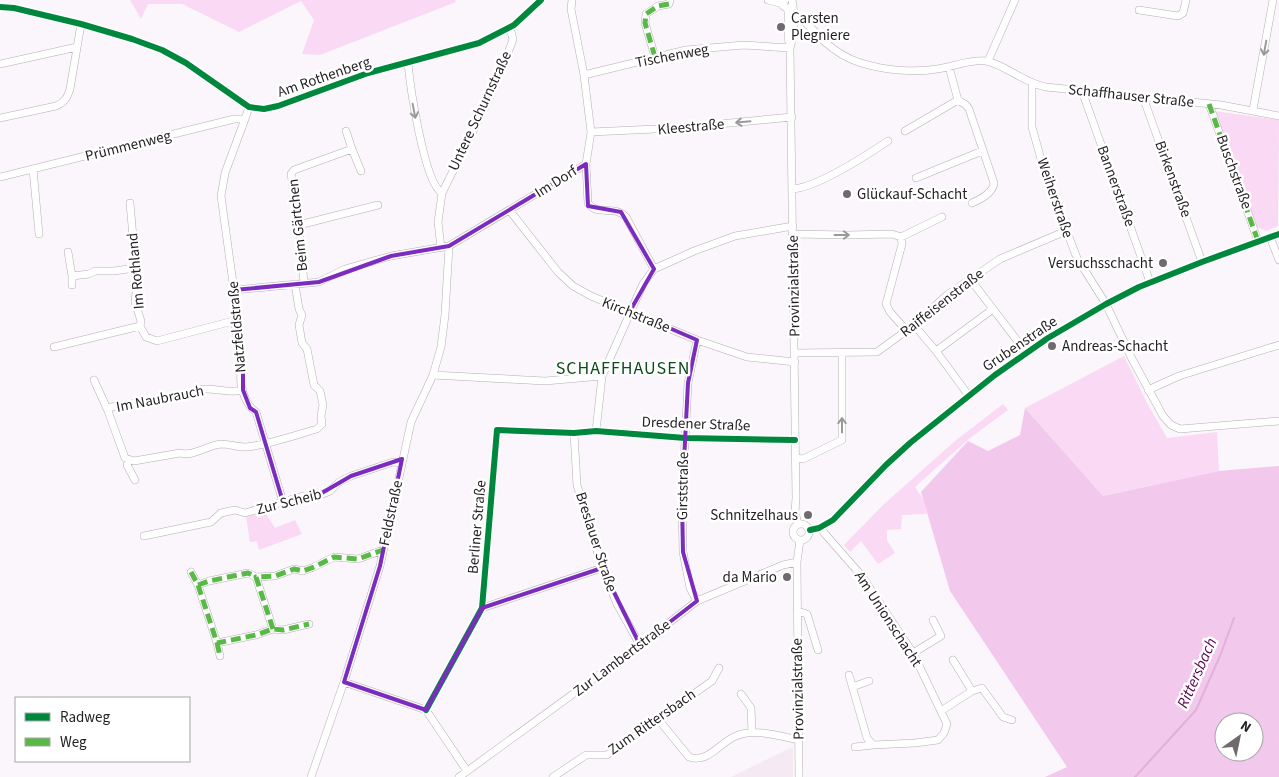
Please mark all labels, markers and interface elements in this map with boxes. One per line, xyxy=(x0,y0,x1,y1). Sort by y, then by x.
place label: Carsten Plegniere xyxy=(791,8,850,46)
marker: Carsten Plegniere xyxy=(775,21,787,33)
street label: Tischenweg xyxy=(634,39,711,73)
one-way arrow xyxy=(1259,40,1269,56)
street label: Untere Schurnstraße xyxy=(443,48,517,174)
street label: Am Rothenberg xyxy=(275,51,374,103)
street label: Schaffhauser Straße xyxy=(1067,79,1195,113)
one-way arrow xyxy=(410,103,419,119)
street label: Kleestraße xyxy=(657,114,725,140)
one-way arrow xyxy=(736,117,752,127)
street label: Prümmenweg xyxy=(83,125,174,167)
street label: Buschstraße xyxy=(1211,132,1257,212)
street label: Birkenstraße xyxy=(1149,138,1197,220)
street label: Bannerstraße xyxy=(1092,143,1140,229)
street label: Weiherstraße xyxy=(1032,155,1078,241)
street label: Im Dorf xyxy=(531,160,582,203)
street label: Beim Gärtchen xyxy=(283,178,313,272)
place label: Glückauf-Schacht xyxy=(857,184,967,205)
marker: Glückauf-Schacht xyxy=(841,188,853,200)
one-way arrow xyxy=(834,230,850,240)
street label: Im Rothland xyxy=(122,232,150,310)
street label: Provinzialstraße xyxy=(783,235,805,337)
place label: Versuchsschacht xyxy=(1048,253,1153,274)
marker: Versuchsschacht xyxy=(1157,257,1169,269)
street label: Raiffeisenstraße xyxy=(896,264,988,342)
street label: Natzfeldstraße xyxy=(223,280,251,374)
street label: Kirchstraße xyxy=(599,292,673,338)
street label: Grubenstraße xyxy=(978,311,1062,377)
place label: Andreas-Schacht xyxy=(1062,336,1168,357)
marker: Andreas-Schacht xyxy=(1046,340,1058,352)
district label: SCHAFFHAUSEN xyxy=(556,356,690,381)
street label: Im Naubrauch xyxy=(114,380,206,418)
street label: Dresdener Straße xyxy=(641,412,751,436)
one-way arrow xyxy=(837,417,847,434)
street label: Girststraße xyxy=(672,452,694,520)
street label: Feldstraße xyxy=(374,478,408,548)
street label: Berliner Straße xyxy=(462,479,492,575)
street label: Zur Scheib xyxy=(254,484,324,520)
street label: Breslauer Straße xyxy=(570,489,622,595)
place label: Schnitzelhaus xyxy=(710,505,798,526)
marker: Schnitzelhaus xyxy=(802,509,814,521)
place label: da Mario xyxy=(723,567,777,588)
street label: Am Unionschacht xyxy=(849,567,927,671)
marker: da Mario xyxy=(781,571,793,583)
street label: Zur Lambertstraße xyxy=(569,614,675,702)
water label: Rittersbach xyxy=(1172,634,1222,712)
street label: Provinzialstraße xyxy=(787,638,809,740)
street label: Zum Rittersbach xyxy=(604,684,700,760)
legend xyxy=(15,697,190,762)
text: Radweg xyxy=(60,707,110,728)
north arrow xyxy=(1214,712,1264,762)
text: N xyxy=(1236,716,1255,738)
text: Weg xyxy=(60,732,87,753)

